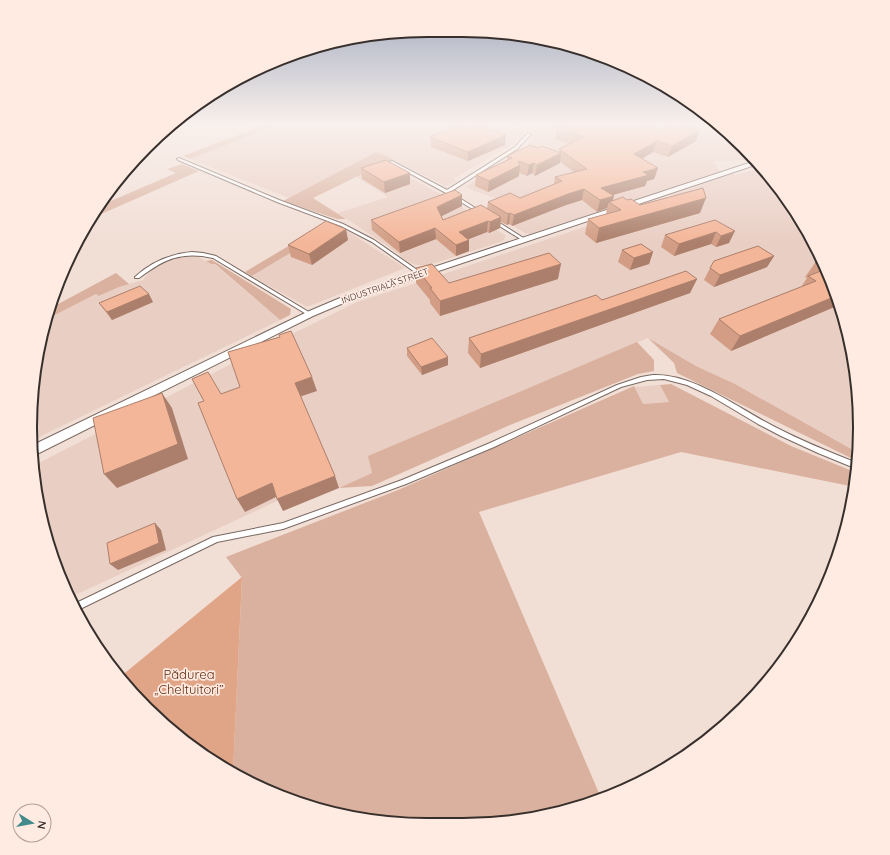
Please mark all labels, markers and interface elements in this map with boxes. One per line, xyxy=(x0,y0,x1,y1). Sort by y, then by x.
street label: INDUSTRIALĂ STREET xyxy=(340,265,430,306)
park label: Pădurea „Cheltuitori” xyxy=(154,666,224,697)
north arrow xyxy=(12,803,52,843)
text: N xyxy=(34,820,49,830)

